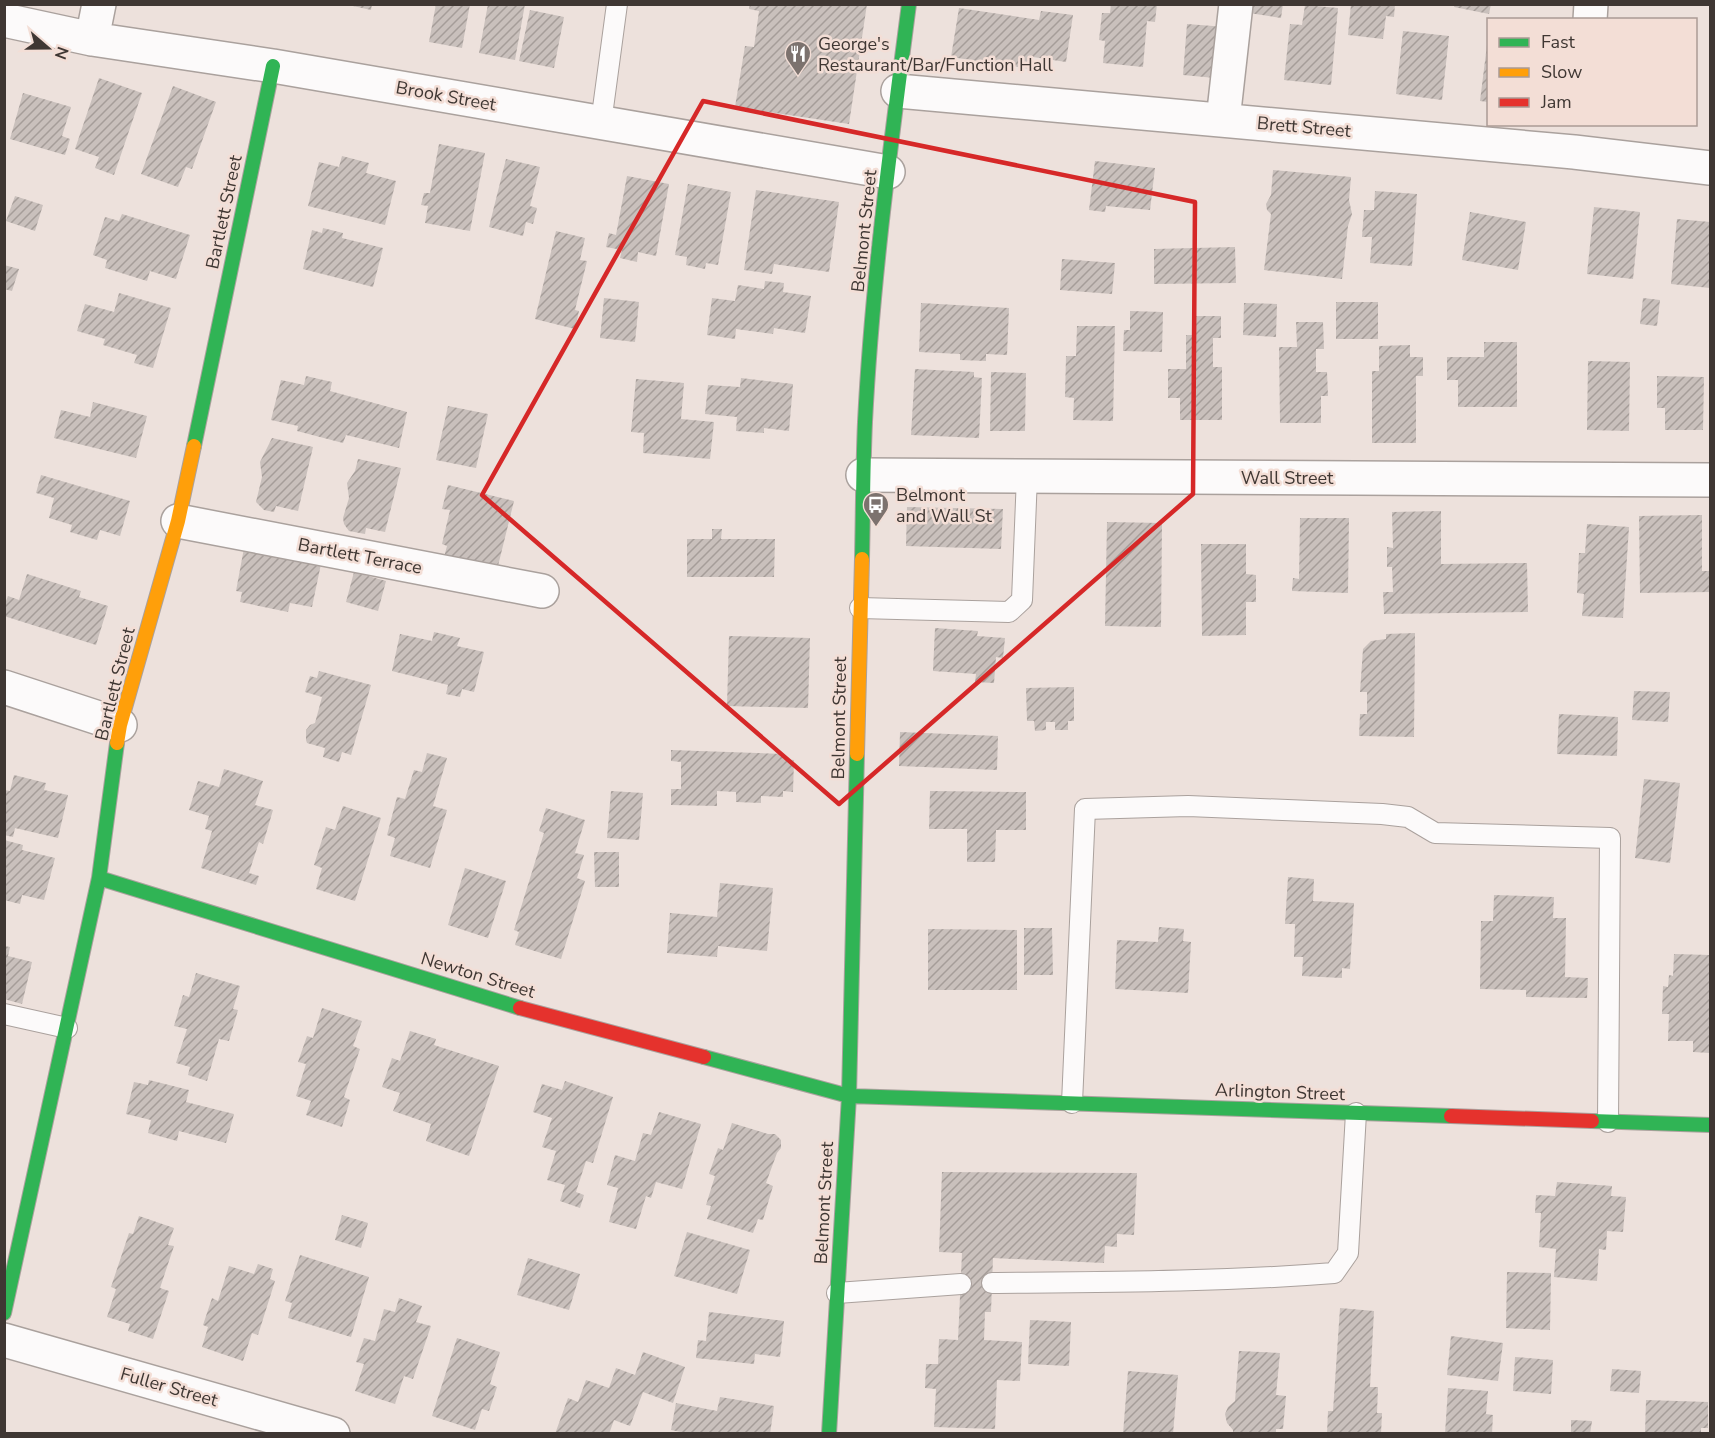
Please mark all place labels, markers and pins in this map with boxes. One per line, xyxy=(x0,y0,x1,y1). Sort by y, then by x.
place label: George's Restaurant/Bar/Function Hall xyxy=(818,32,1054,77)
restaurant icon: George's Restaurant/Bar/Function Hall xyxy=(783,39,813,77)
place label: Belmont and Wall St xyxy=(896,483,993,528)
bus stop icon: Belmont and Wall St xyxy=(861,490,891,528)

